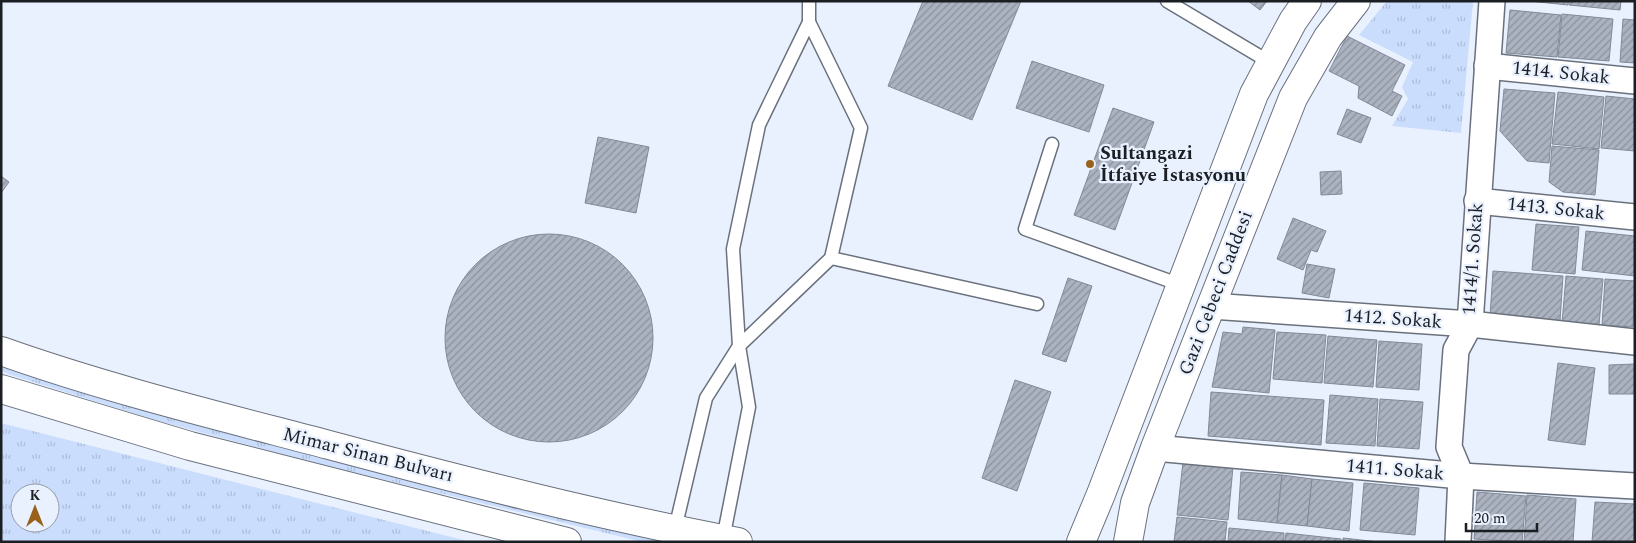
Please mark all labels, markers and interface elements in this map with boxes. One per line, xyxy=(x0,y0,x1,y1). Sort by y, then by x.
street label: 1414. Sokak xyxy=(1511,53,1612,93)
place label: Sultangazi İtfaiye İstasyonu xyxy=(1100,139,1246,190)
marker: Sultangazi İtfaiye İstasyonu xyxy=(1084,158,1096,170)
street label: 1413. Sokak xyxy=(1506,189,1607,229)
street label: 1414/1. Sokak xyxy=(1455,201,1491,316)
street label: Gazi Cebeci Caddesi xyxy=(1171,207,1261,379)
street label: 1412. Sokak xyxy=(1343,301,1443,337)
street label: Mimar Sinan Bulvarı xyxy=(280,420,456,490)
street label: 1411. Sokak xyxy=(1345,451,1446,489)
north arrow xyxy=(10,483,60,533)
text: K xyxy=(30,485,41,506)
scale bar xyxy=(1466,500,1537,532)
text: 20 m xyxy=(1474,507,1506,530)

